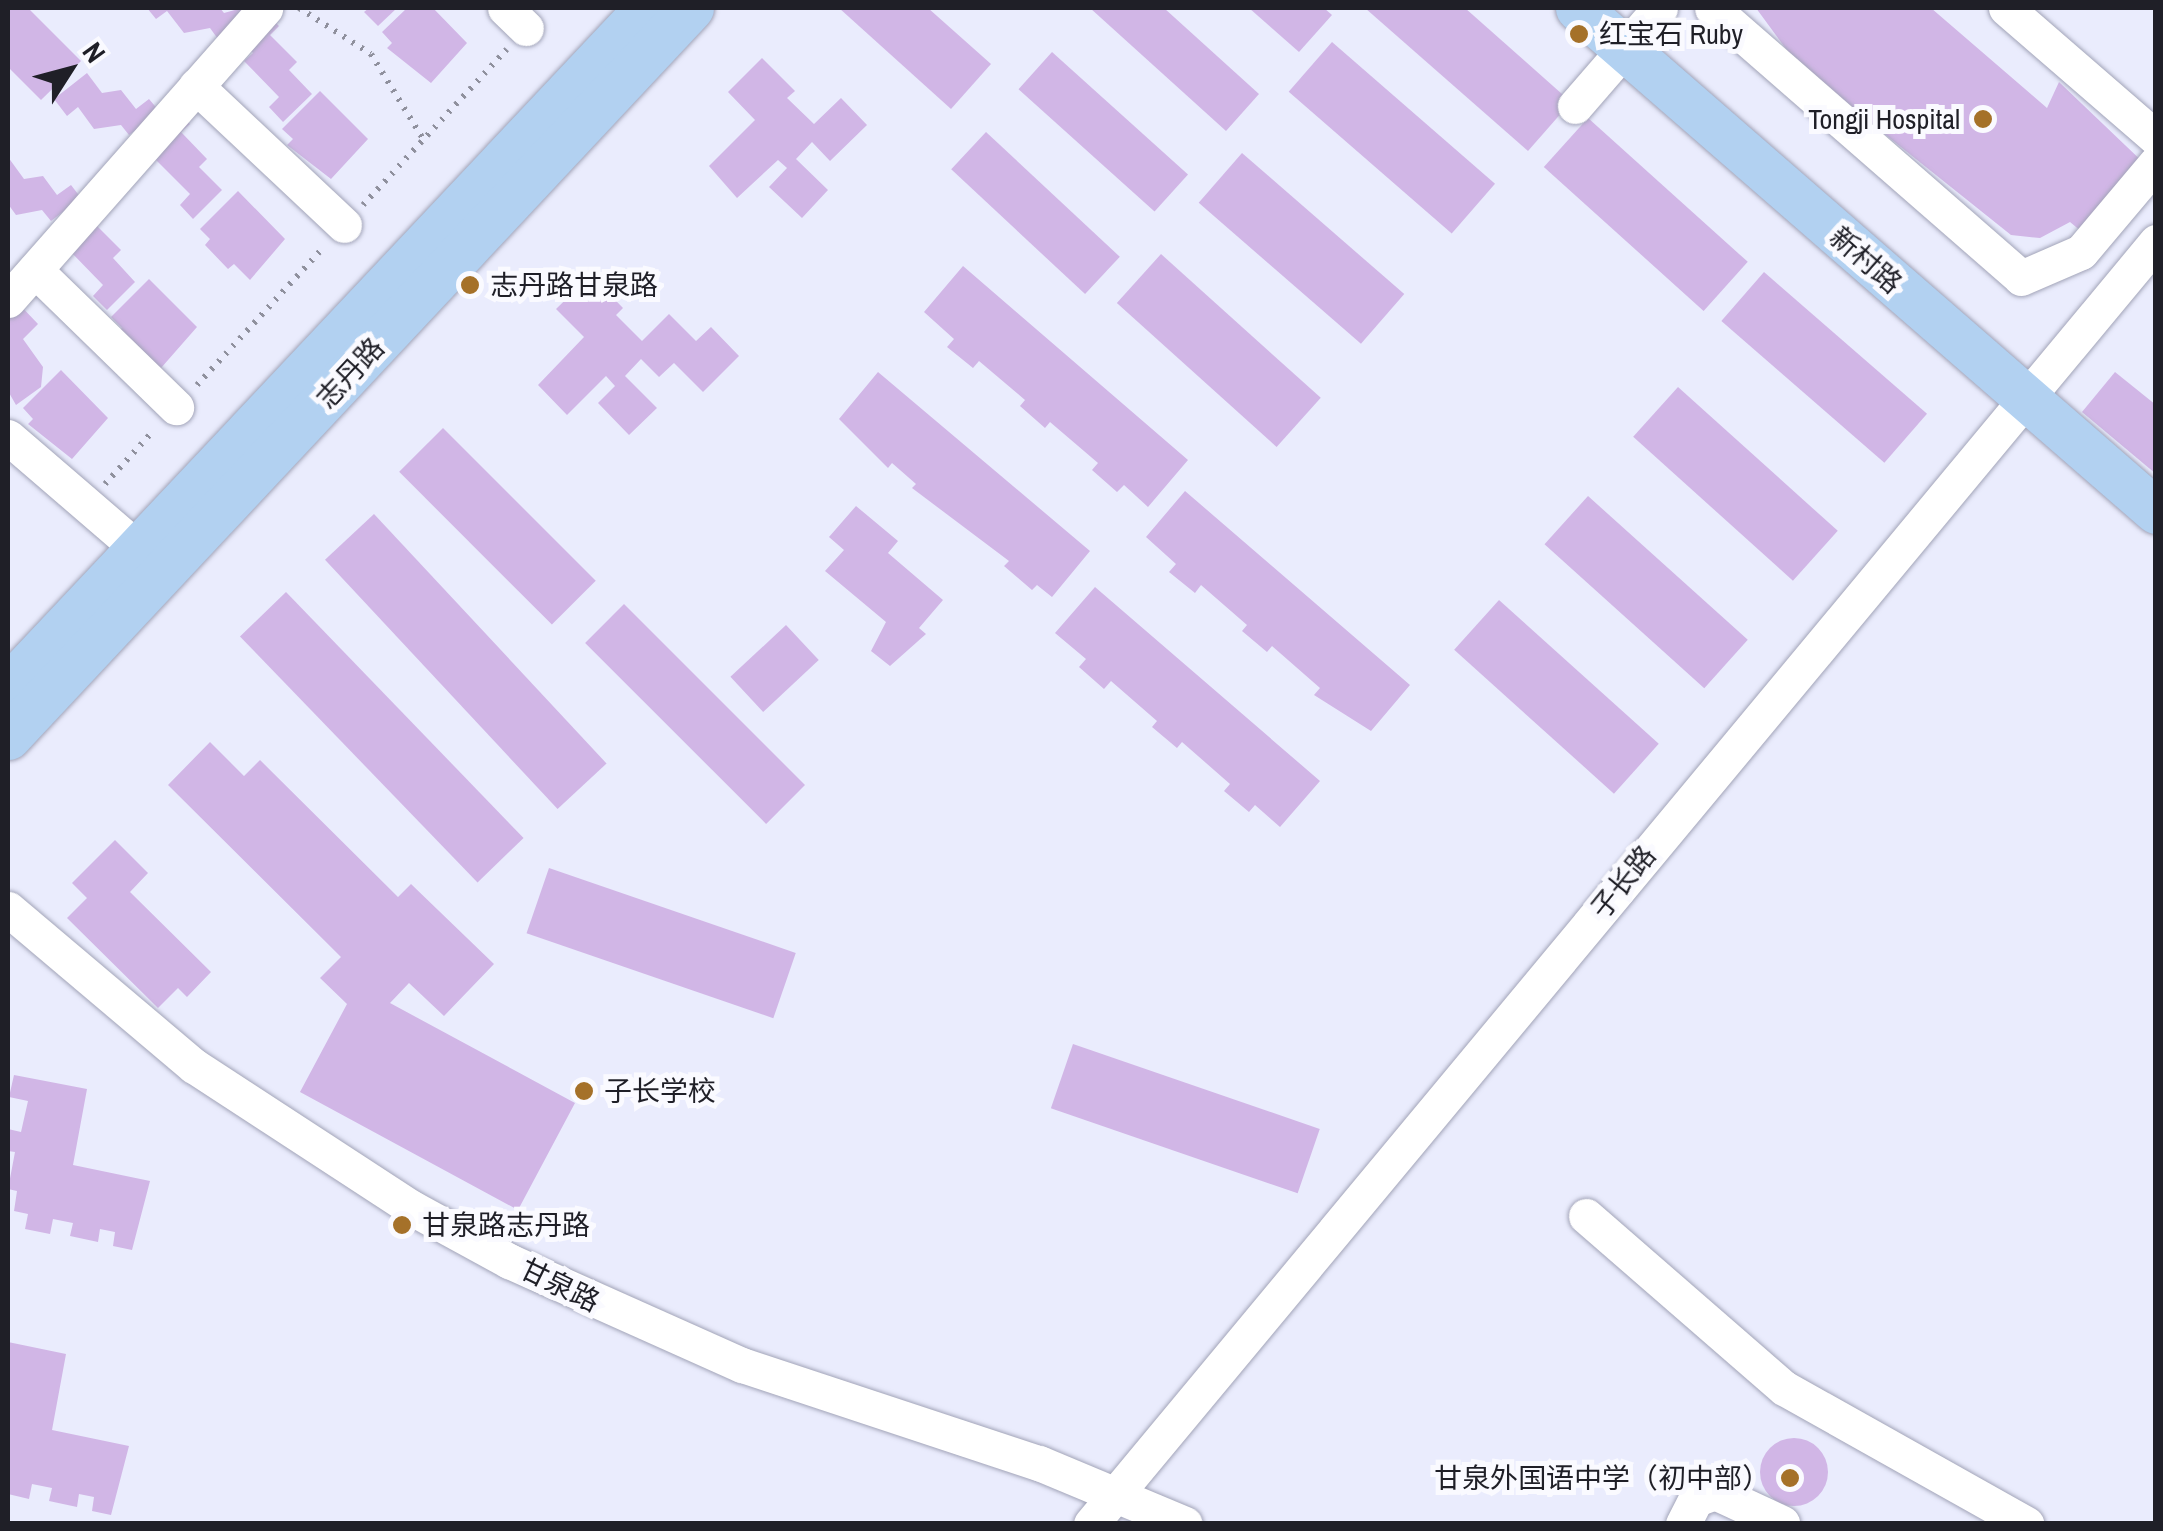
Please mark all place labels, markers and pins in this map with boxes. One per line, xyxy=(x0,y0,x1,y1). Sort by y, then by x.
place label: 红宝石 Ruby xyxy=(1599,17,1743,51)
marker: 红宝石 Ruby xyxy=(1568,23,1590,45)
place label: Tongji Hospital xyxy=(1808,102,1960,136)
marker: Tongji Hospital xyxy=(1970,106,1996,132)
place label: 志丹路甘泉路 xyxy=(490,268,658,302)
marker: 志丹路甘泉路 xyxy=(459,274,481,296)
place label: 子长学校 xyxy=(604,1074,716,1108)
marker: 子长学校 xyxy=(573,1080,595,1102)
place label: 甘泉路志丹路 xyxy=(422,1208,590,1242)
marker: 甘泉路志丹路 xyxy=(391,1214,413,1236)
place label: 甘泉外国语中学（初中部） xyxy=(1434,1461,1770,1495)
marker: 甘泉外国语中学（初中部） xyxy=(1779,1467,1801,1489)

